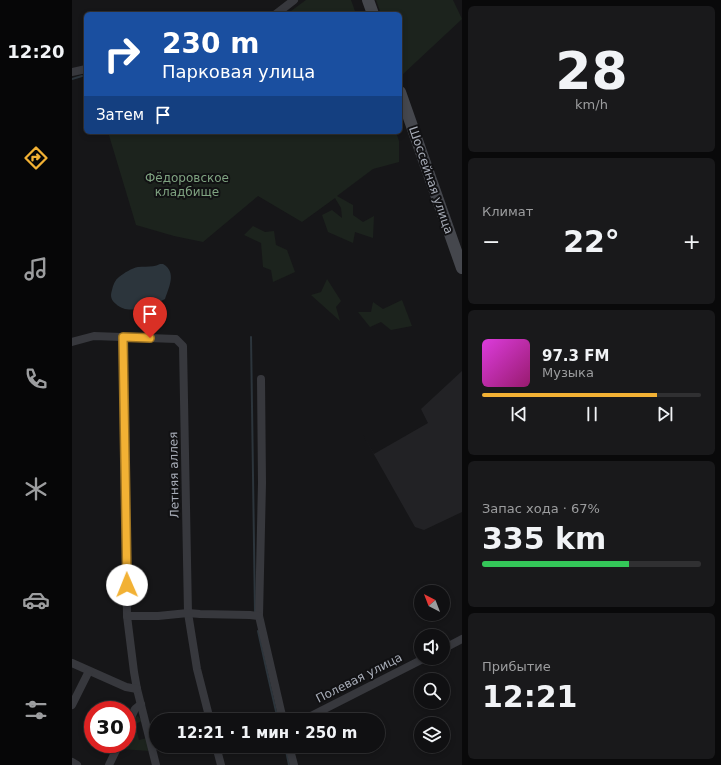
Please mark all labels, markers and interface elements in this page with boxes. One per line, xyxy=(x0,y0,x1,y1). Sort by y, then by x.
text: 230 m xyxy=(162,27,259,60)
icon: right xyxy=(96,28,148,80)
text: 12:20 xyxy=(7,41,65,62)
text: 28 xyxy=(555,41,628,101)
text: Парковая улица xyxy=(162,61,315,82)
text: km/h xyxy=(575,97,608,112)
icon: arrive xyxy=(152,104,174,126)
text: Затем xyxy=(96,106,144,124)
street label: Шоссейная улица xyxy=(406,124,456,236)
icon: directions xyxy=(22,144,50,172)
park label: Фёдоровское кладбище xyxy=(145,171,229,199)
text: Климат xyxy=(482,204,533,219)
text: 22° xyxy=(563,224,620,259)
text: − xyxy=(482,229,500,254)
text: + xyxy=(683,229,701,254)
icon: music xyxy=(22,255,50,283)
pin xyxy=(133,297,167,338)
icon: arrive xyxy=(139,303,161,325)
text: 97.3 FM xyxy=(542,347,609,365)
icon: phone xyxy=(22,365,50,393)
text: Музыка xyxy=(542,365,594,380)
icon: previous xyxy=(508,403,530,425)
icon: pause xyxy=(581,403,603,425)
icon: next xyxy=(654,403,676,425)
street label: Летняя аллея xyxy=(166,431,182,519)
icon: climate xyxy=(22,475,50,503)
text: Запас хода · 67% xyxy=(482,501,600,516)
text: 335 km xyxy=(482,521,606,556)
position arrow xyxy=(106,564,148,606)
north arrow xyxy=(414,585,450,621)
map controls xyxy=(414,585,450,753)
icon: car xyxy=(22,586,50,614)
button: sound xyxy=(414,629,450,665)
street label: Полевая улица xyxy=(314,650,404,706)
text: Прибытие xyxy=(482,659,551,674)
button: search xyxy=(414,673,450,709)
text: 12:21 xyxy=(482,679,578,714)
icon: filters xyxy=(22,696,50,724)
speed limit sign: 30 xyxy=(84,701,136,753)
button: layers xyxy=(414,717,450,753)
text: 12:21 · 1 мин · 250 m xyxy=(177,724,358,742)

